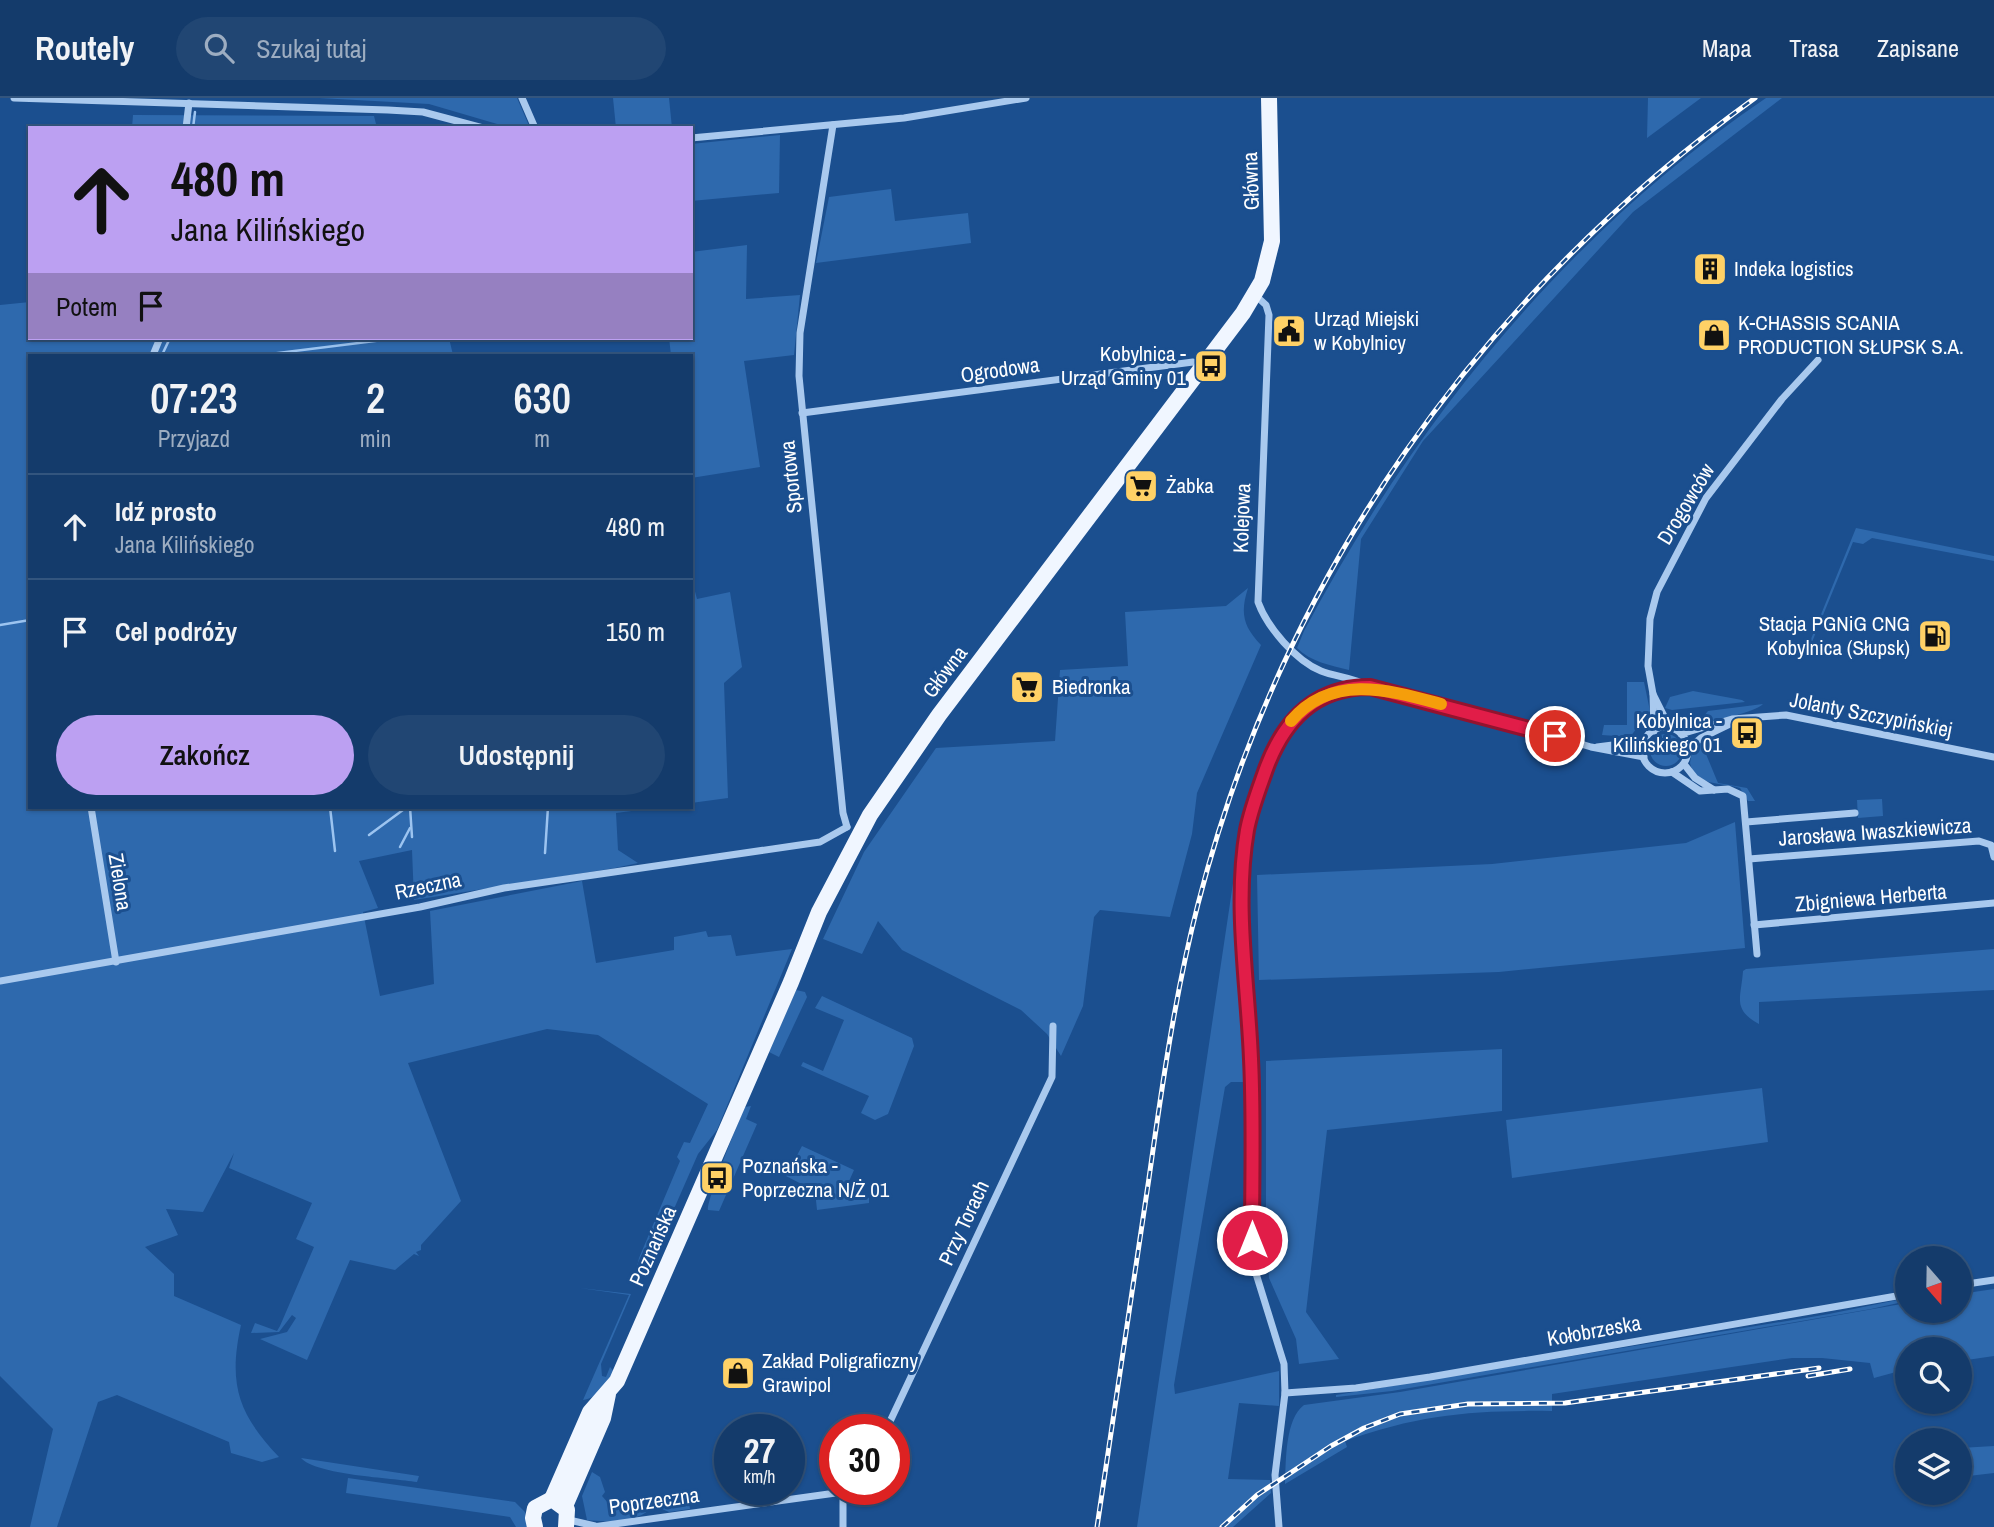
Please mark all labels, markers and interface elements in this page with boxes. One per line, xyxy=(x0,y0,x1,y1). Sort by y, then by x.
search box xyxy=(176,17,666,80)
text: Routely xyxy=(35,26,134,70)
icon: search xyxy=(200,29,238,67)
text: Szukaj tutaj xyxy=(256,31,366,66)
text: Mapa xyxy=(1702,32,1751,64)
text: Trasa xyxy=(1789,32,1839,64)
text: Zapisane xyxy=(1877,32,1959,64)
text: 480 m xyxy=(171,145,285,211)
street label: Główna xyxy=(1235,151,1266,211)
icon: ahead xyxy=(56,154,147,245)
text: Jana Kilińskiego xyxy=(171,208,365,251)
building icon: Indeka logistics xyxy=(1691,250,1729,288)
place label: Indeka logistics xyxy=(1734,254,1854,283)
icon: arrive xyxy=(132,287,170,325)
text: Potem xyxy=(56,289,118,324)
place label: Urząd Miejski w Kobylnicy xyxy=(1314,304,1419,357)
place label: K-CHASSIS SCANIA PRODUCTION SŁUPSK S.A. xyxy=(1738,308,1964,361)
public building icon: Urząd Miejski w Kobylnicy xyxy=(1270,312,1308,350)
shop icon: K-CHASSIS SCANIA PRODUCTION SŁUPSK S.A. xyxy=(1695,316,1733,354)
place label: Kobylnica - Urząd Gminy 01 xyxy=(1061,339,1186,392)
bus stop icon: Kobylnica - Urząd Gminy 01 xyxy=(1192,347,1230,385)
street label: Ogrodowa xyxy=(959,350,1042,389)
text: 07:23 xyxy=(150,370,238,426)
text: 2 xyxy=(366,370,385,426)
text: 630 xyxy=(513,370,571,426)
text: Przyjazd xyxy=(158,423,230,454)
text: min xyxy=(360,423,391,454)
text: m xyxy=(534,423,550,454)
street label: Sportowa xyxy=(772,439,809,515)
street label: Drogowców xyxy=(1650,457,1721,550)
supermarket icon: Żabka xyxy=(1122,467,1160,505)
place label: Żabka xyxy=(1166,471,1214,500)
street label: Kolejowa xyxy=(1226,482,1257,553)
text: Idź prosto xyxy=(115,494,217,529)
icon: ahead xyxy=(56,508,94,546)
text: 480 m xyxy=(606,509,665,544)
text: Jana Kilińskiego xyxy=(115,529,254,560)
place label: Stacja PGNiG CNG Kobylnica (Słupsk) xyxy=(1759,609,1910,662)
icon: arrive xyxy=(56,613,94,651)
text: Cel podróży xyxy=(115,614,237,649)
text: 150 m xyxy=(606,614,665,649)
fuel station icon: Stacja PGNiG CNG Kobylnica (Słupsk) xyxy=(1916,617,1954,655)
street label: Główna xyxy=(915,639,974,704)
supermarket icon: Biedronka xyxy=(1008,668,1046,706)
place label: Biedronka xyxy=(1052,672,1131,701)
street label: Jolanty Szczypińskiej xyxy=(1788,685,1955,744)
pin xyxy=(1525,706,1585,766)
place label: Kobylnica - Kilińskiego 01 xyxy=(1613,706,1722,759)
bus stop icon: Kobylnica - Kilińskiego 01 xyxy=(1728,714,1766,752)
button: Zakończ xyxy=(56,715,354,795)
button: Udostępnij xyxy=(368,715,665,795)
icon: arrive xyxy=(1536,717,1574,755)
street label: Jarosława Iwaszkiewicza xyxy=(1778,810,1973,853)
street label: Zielona xyxy=(102,851,139,913)
street label: Rzeczna xyxy=(392,864,464,907)
street label: Zbigniewa Herberta xyxy=(1794,876,1948,919)
place label: Poznańska - Poprzeczna N/Ż 01 xyxy=(742,1151,890,1204)
bus stop icon: Poznańska - Poprzeczna N/Ż 01 xyxy=(698,1159,736,1197)
street label: Przy Torach xyxy=(931,1176,996,1270)
street label: Poznańska xyxy=(622,1201,683,1291)
position arrow xyxy=(1215,1203,1289,1277)
north arrow xyxy=(1895,1246,1972,1323)
map controls xyxy=(1895,1246,1972,1505)
street label: Kołobrzeska xyxy=(1545,1308,1643,1353)
button: search xyxy=(1895,1337,1972,1414)
place label: Zakład Poligraficzny Grawipol xyxy=(762,1346,918,1399)
shop icon: Zakład Poligraficzny Grawipol xyxy=(719,1354,757,1392)
speed limit sign: 30 xyxy=(819,1414,910,1505)
text: 27 xyxy=(744,1427,775,1474)
button: layers xyxy=(1895,1428,1972,1505)
text: km/h xyxy=(744,1464,776,1489)
street label: Poprzeczna xyxy=(607,1480,701,1521)

